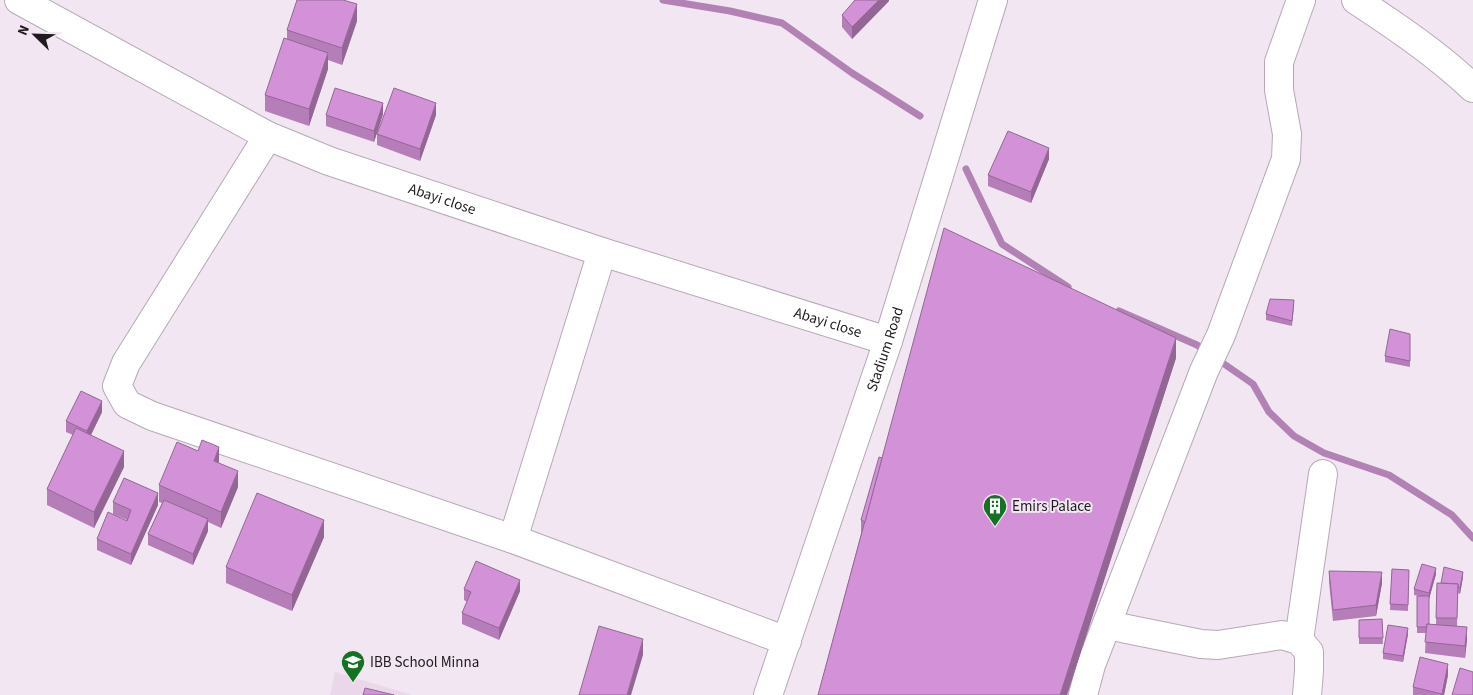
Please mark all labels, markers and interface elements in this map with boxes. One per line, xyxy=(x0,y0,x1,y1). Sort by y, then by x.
north arrow xyxy=(10,10,60,60)
text: N xyxy=(13,22,35,39)
street label: Abayi close xyxy=(406,178,479,220)
street label: Abayi close xyxy=(791,302,864,343)
street label: Stadium Road xyxy=(861,304,908,394)
building icon: Emirs Palace xyxy=(982,493,1008,527)
place label: Emirs Palace xyxy=(1012,496,1091,517)
school or university icon: IBB School Minna xyxy=(340,649,366,683)
place label: IBB School Minna xyxy=(370,652,479,673)

